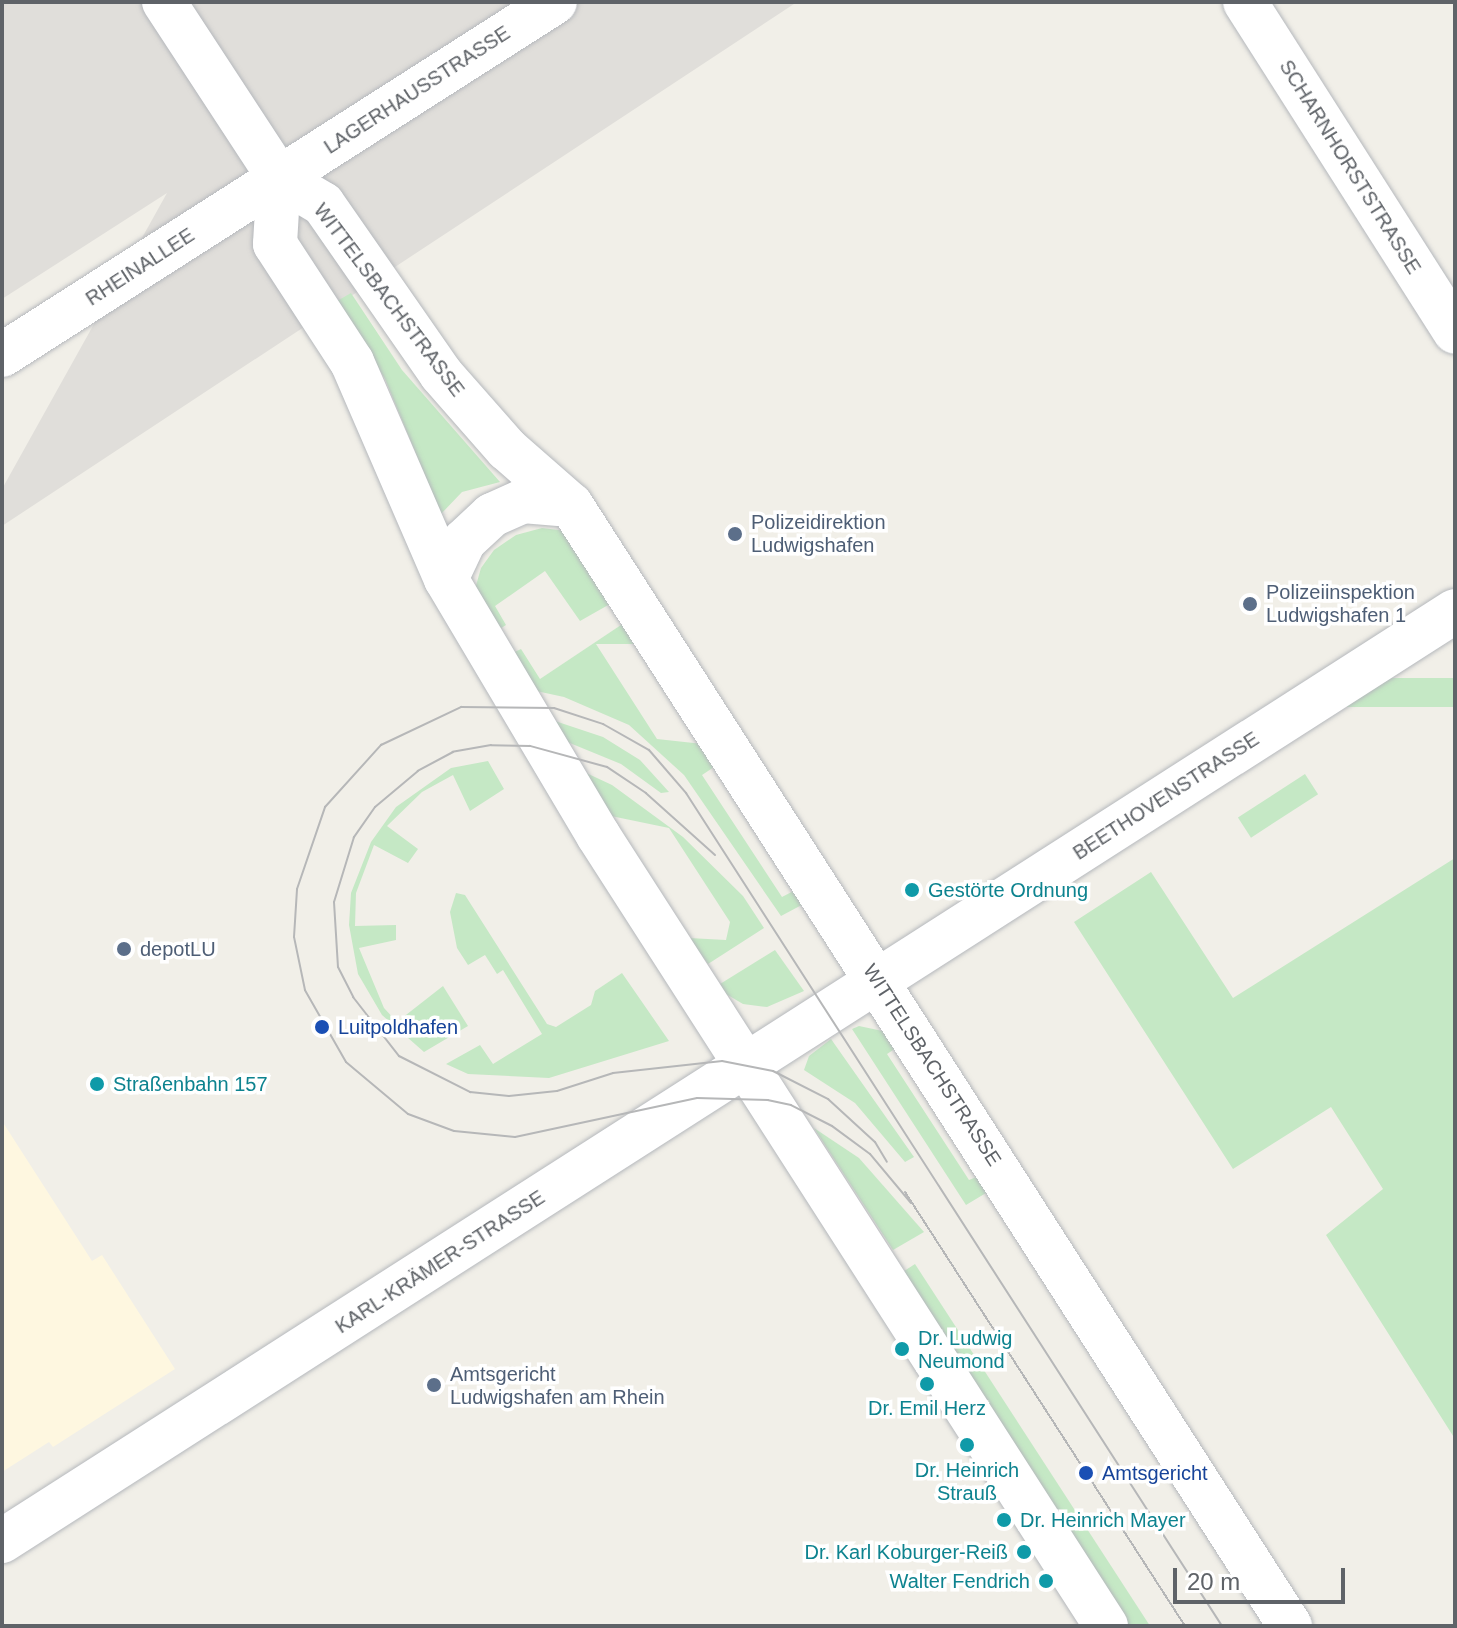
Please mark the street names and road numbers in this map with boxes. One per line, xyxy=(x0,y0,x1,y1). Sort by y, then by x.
street label: LAGERHAUSSTRASSE xyxy=(320,21,514,159)
street label: SCHARNHORSTSTRASSE xyxy=(1274,56,1426,278)
street label: WITTELSBACHSTRASSE xyxy=(309,199,469,401)
street label: RHEINALLEE xyxy=(81,223,199,311)
street label: BEETHOVENSTRASSE xyxy=(1069,727,1263,865)
street label: WITTELSBACHSTRASSE xyxy=(858,960,1006,1170)
street label: KARL-KRÄMER-STRASSE xyxy=(331,1185,549,1339)

